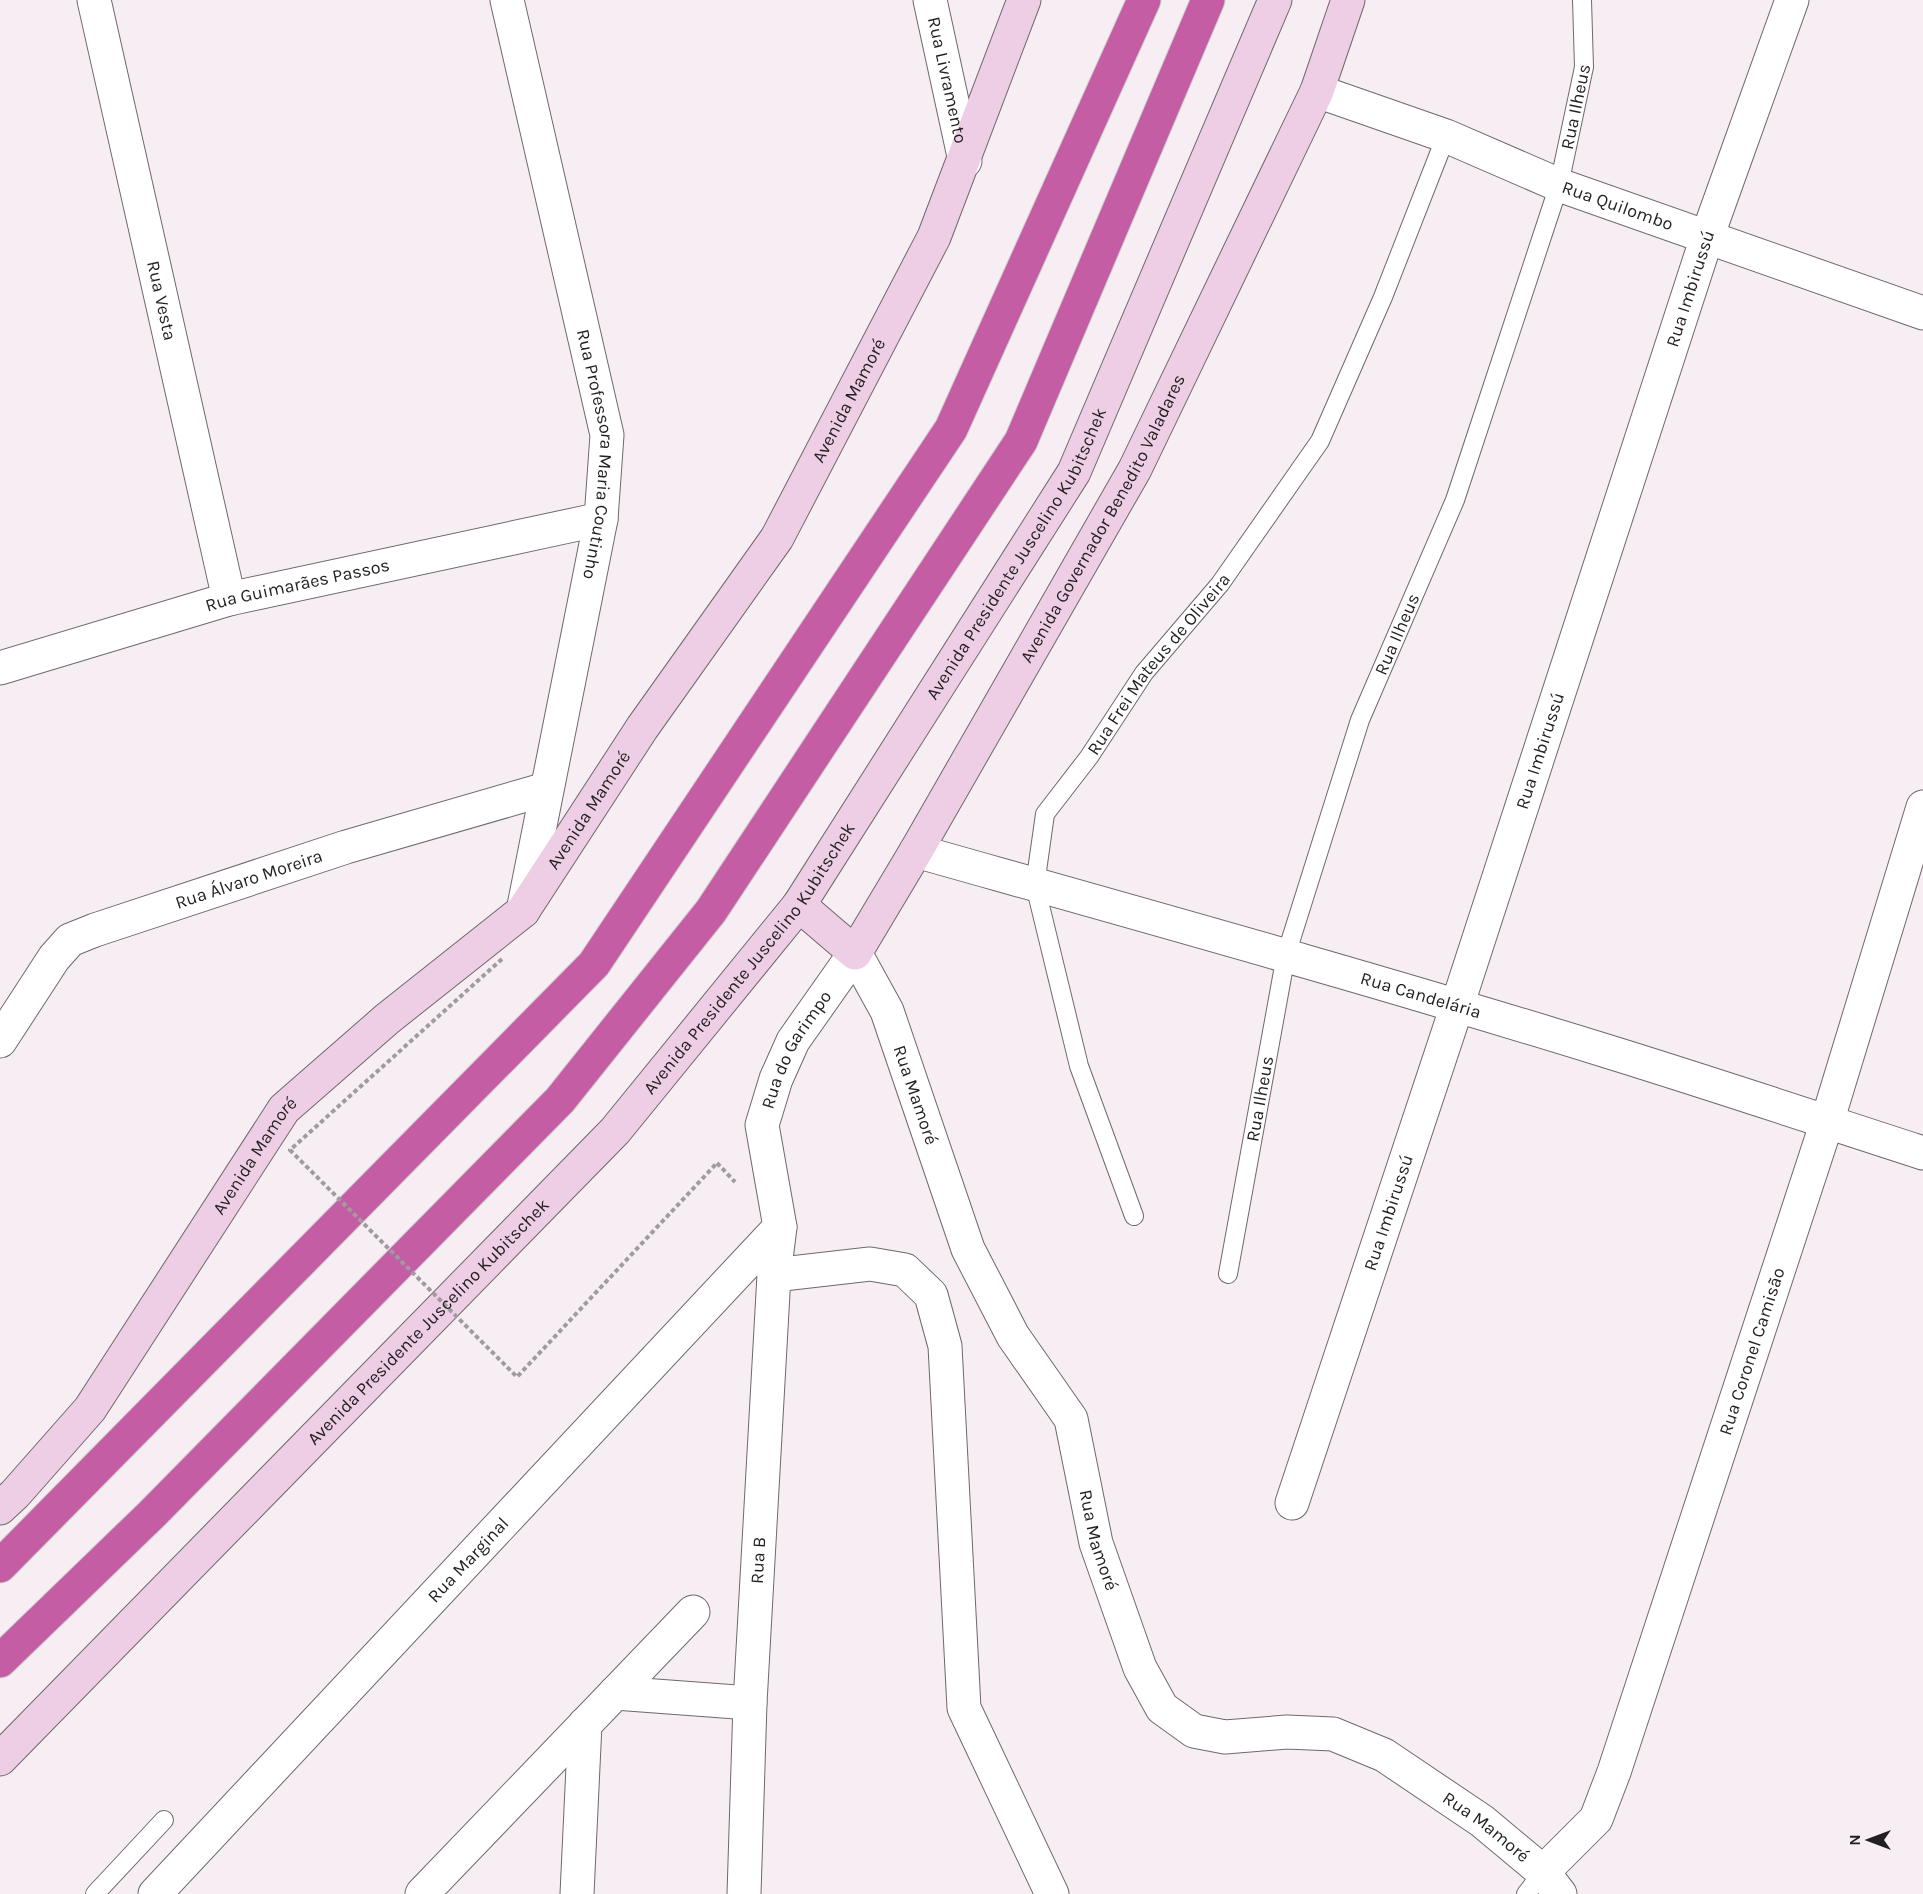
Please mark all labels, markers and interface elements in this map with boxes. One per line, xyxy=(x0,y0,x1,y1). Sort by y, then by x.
street label: Rua Livramento xyxy=(923,15,972,146)
street label: Rua Ilheus xyxy=(1556,62,1595,151)
street label: Rua Quilombo xyxy=(1559,176,1676,235)
street label: Rua Imbirussú xyxy=(1661,227,1720,350)
street label: Rua Vesta xyxy=(142,258,181,342)
street label: Rua Professora Maria Coutinho xyxy=(572,327,618,582)
street label: Avenida Mamoré xyxy=(807,335,890,466)
street label: Avenida Governador Benedito Valadares xyxy=(1015,371,1190,667)
street label: Avenida Presidente Juscelino Kubitschek xyxy=(921,404,1111,704)
street label: Rua Guimarães Passos xyxy=(203,554,392,617)
street label: Rua Frei Mateus de Oliveira xyxy=(1082,569,1235,759)
street label: Rua Ilheus xyxy=(1370,590,1424,678)
street label: Rua Imbirussú xyxy=(1511,690,1569,812)
street label: Avenida Mamoré xyxy=(542,747,635,873)
street label: Avenida Presidente Juscelino Kubitschek xyxy=(639,818,860,1099)
street label: Rua Álvaro Moreira xyxy=(172,845,325,914)
street label: Rua Candelária xyxy=(1358,967,1484,1023)
street label: Rua do Garimpo xyxy=(757,986,836,1111)
street label: Rua Mamoré xyxy=(888,1042,943,1148)
street label: Rua Ilheus xyxy=(1241,1054,1278,1144)
street label: Avenida Mamoré xyxy=(208,1092,301,1219)
street label: Rua Imbirussú xyxy=(1359,1152,1418,1274)
street label: Avenida Presidente Juscelino Kubitschek xyxy=(303,1194,554,1450)
street label: Rua Coronel Camisão xyxy=(1714,1265,1790,1438)
street label: Rua Mamoré xyxy=(1074,1488,1123,1593)
street label: Rua Marginal xyxy=(423,1513,513,1607)
street label: Rua B xyxy=(746,1536,770,1585)
street label: Rua Mamoré xyxy=(1439,1787,1534,1867)
north arrow xyxy=(1839,1810,1899,1870)
text: N xyxy=(1845,1834,1864,1846)

